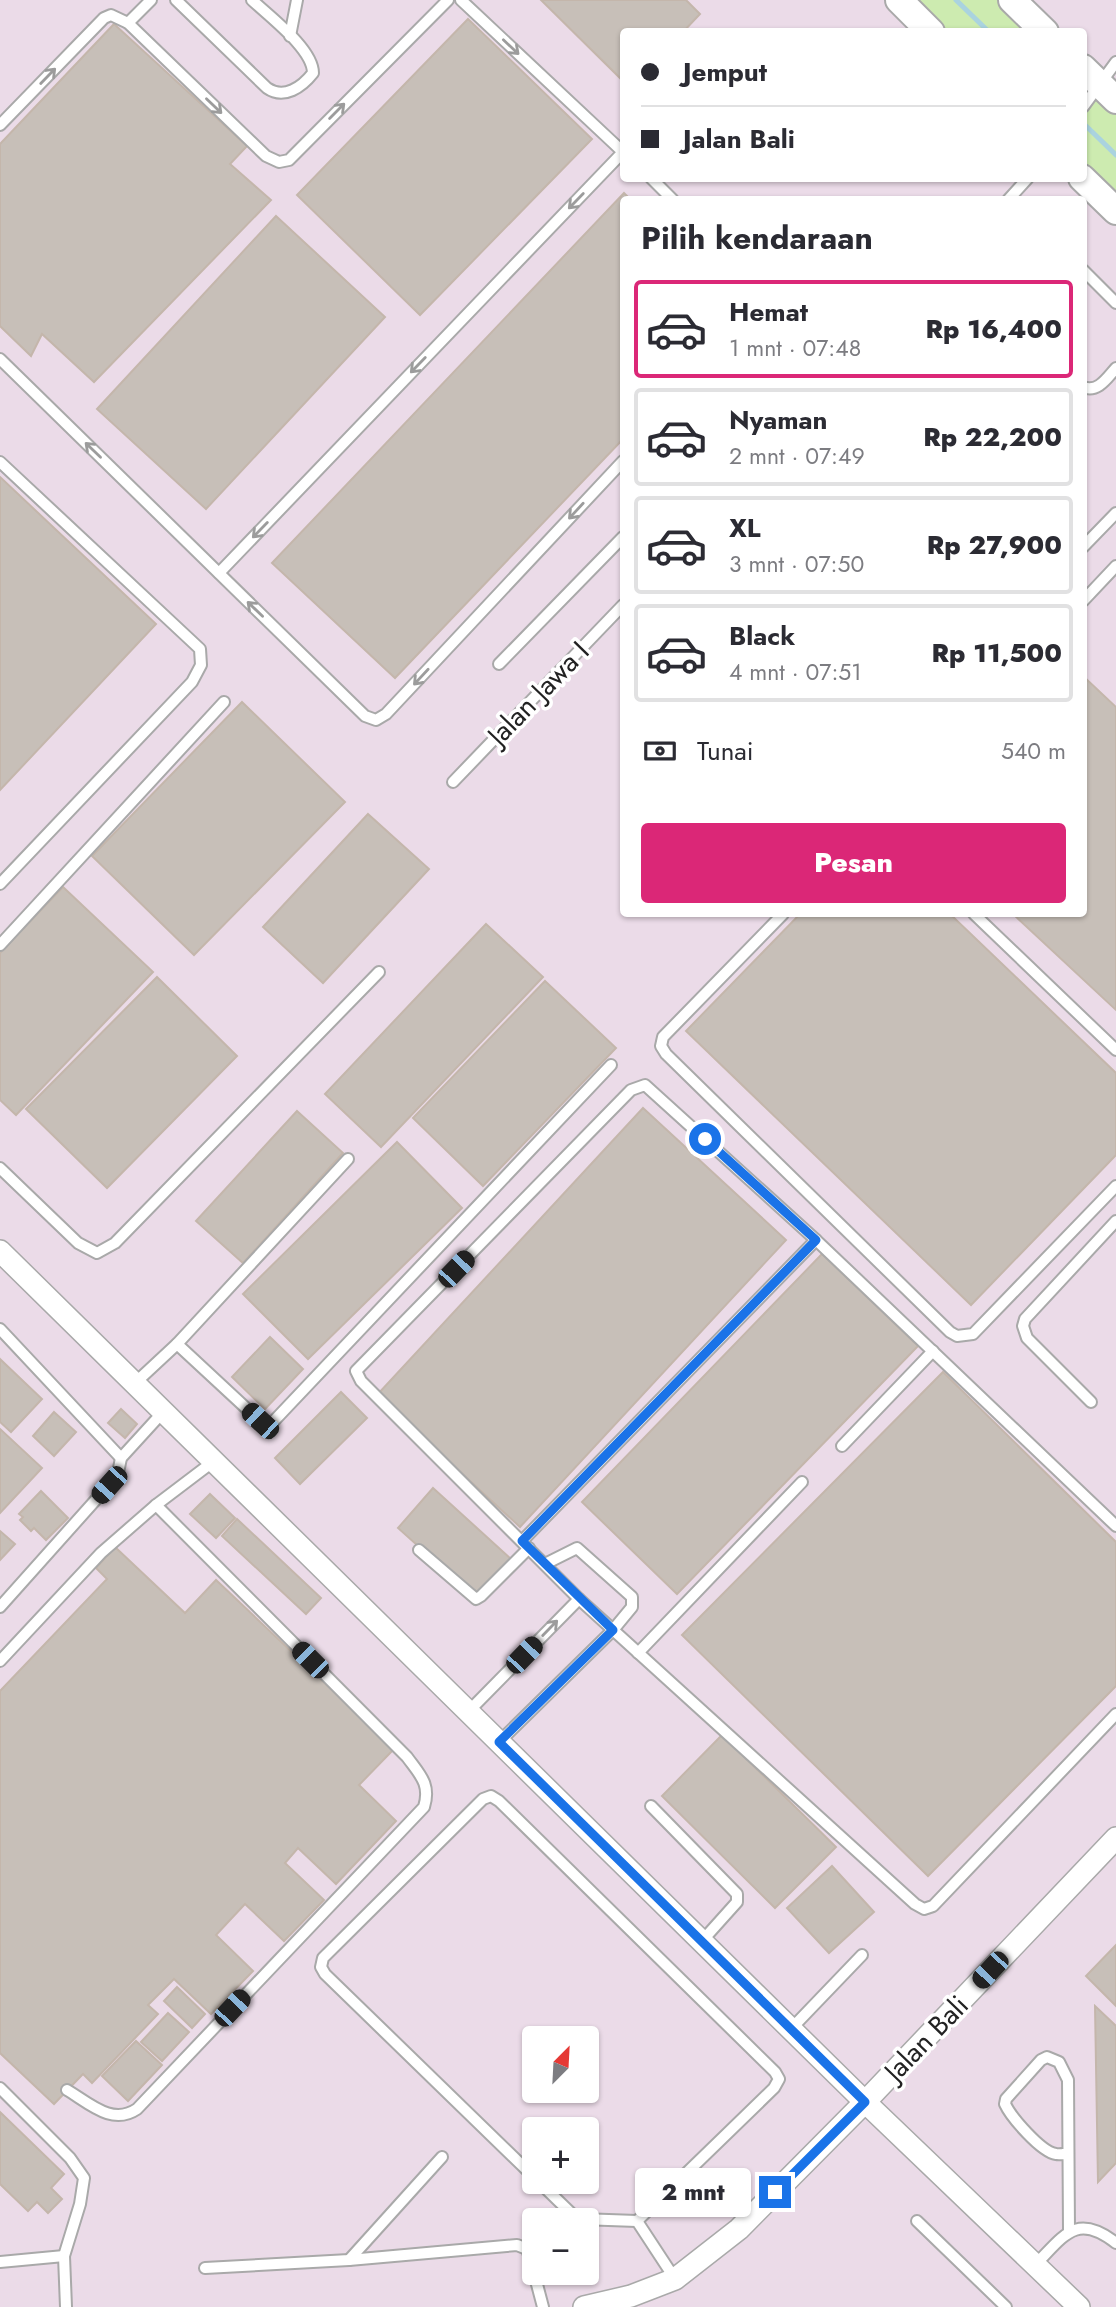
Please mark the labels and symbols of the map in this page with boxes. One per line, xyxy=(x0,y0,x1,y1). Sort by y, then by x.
one-way arrow xyxy=(502,38,519,55)
one-way arrow xyxy=(39,68,56,85)
one-way arrow xyxy=(206,98,223,115)
one-way arrow xyxy=(328,103,345,120)
one-way arrow xyxy=(567,193,584,210)
one-way arrow xyxy=(410,357,427,374)
one-way arrow xyxy=(85,442,102,459)
one-way arrow xyxy=(568,502,585,519)
one-way arrow xyxy=(252,521,269,538)
one-way arrow xyxy=(247,601,264,618)
street label: Jalan Jawa I xyxy=(475,632,599,758)
one-way arrow xyxy=(413,668,429,686)
route start xyxy=(689,1123,721,1155)
car xyxy=(434,1247,479,1291)
car xyxy=(238,1399,283,1443)
car xyxy=(88,1462,131,1508)
one-way arrow xyxy=(542,1620,559,1637)
car xyxy=(502,1633,547,1677)
car xyxy=(288,1638,333,1682)
car xyxy=(968,1947,1013,1993)
car xyxy=(210,1985,255,2031)
street label: Jalan Bali xyxy=(872,1986,978,2094)
north arrow xyxy=(522,2026,598,2104)
callout: 2 mnt xyxy=(635,2168,750,2216)
route end xyxy=(759,2176,791,2208)

